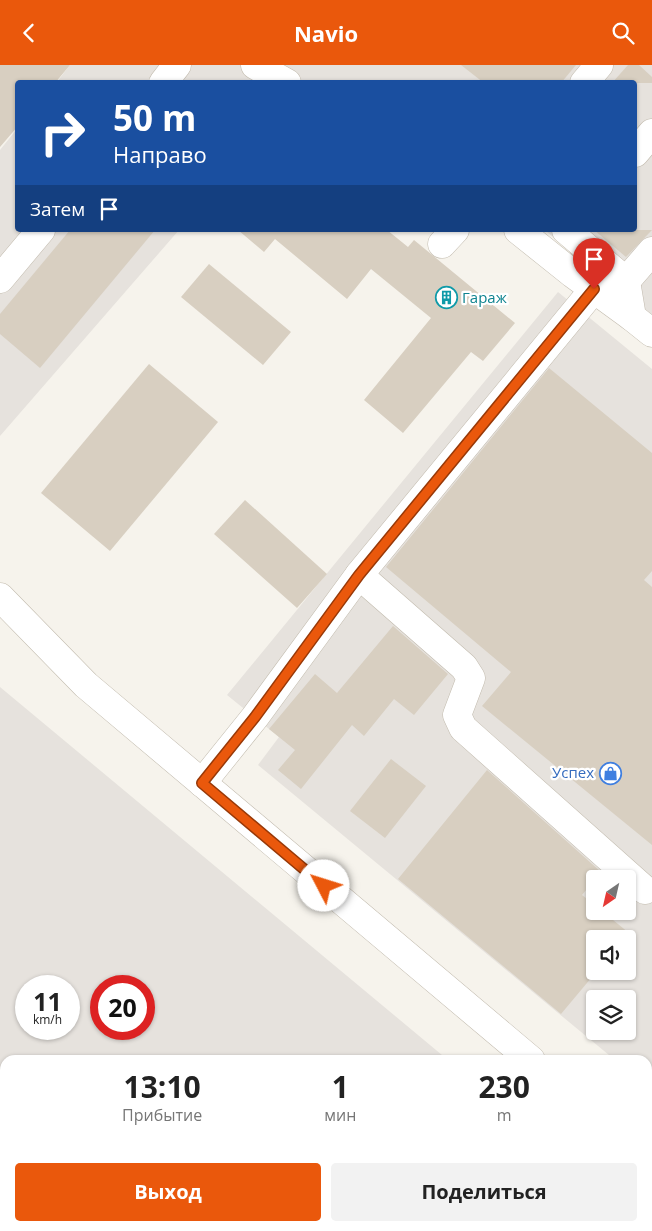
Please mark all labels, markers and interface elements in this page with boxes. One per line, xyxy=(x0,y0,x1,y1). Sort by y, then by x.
text: Navio xyxy=(294,18,358,48)
icon: back xyxy=(15,19,43,47)
icon: search xyxy=(609,19,637,47)
text: 50 m xyxy=(113,94,196,141)
icon: right xyxy=(30,100,95,165)
text: Направо xyxy=(113,139,207,169)
icon: arrive xyxy=(95,195,123,223)
text: Затем xyxy=(30,196,85,222)
pin xyxy=(573,238,615,289)
icon: arrive xyxy=(580,245,608,273)
building icon: Гараж xyxy=(434,286,458,310)
place label: Гараж xyxy=(462,287,507,307)
shop icon: Успех xyxy=(598,761,622,785)
place label: Успех xyxy=(552,762,594,782)
position arrow xyxy=(297,859,349,911)
north arrow xyxy=(586,870,636,920)
map controls xyxy=(586,870,636,1040)
button: sound xyxy=(586,930,636,980)
speed limit sign: 20 xyxy=(90,975,155,1040)
text: 11 xyxy=(33,984,62,1018)
button: layers xyxy=(586,990,636,1040)
text: km/h xyxy=(33,1011,62,1028)
text: 13:10 xyxy=(124,1066,201,1107)
text: 1 xyxy=(332,1066,349,1107)
text: 230 xyxy=(478,1066,530,1107)
text: Прибытие xyxy=(122,1104,202,1126)
text: мин xyxy=(324,1104,356,1126)
text: m xyxy=(497,1104,512,1126)
button: Выход xyxy=(15,1163,321,1221)
button: Поделиться xyxy=(331,1163,637,1221)

